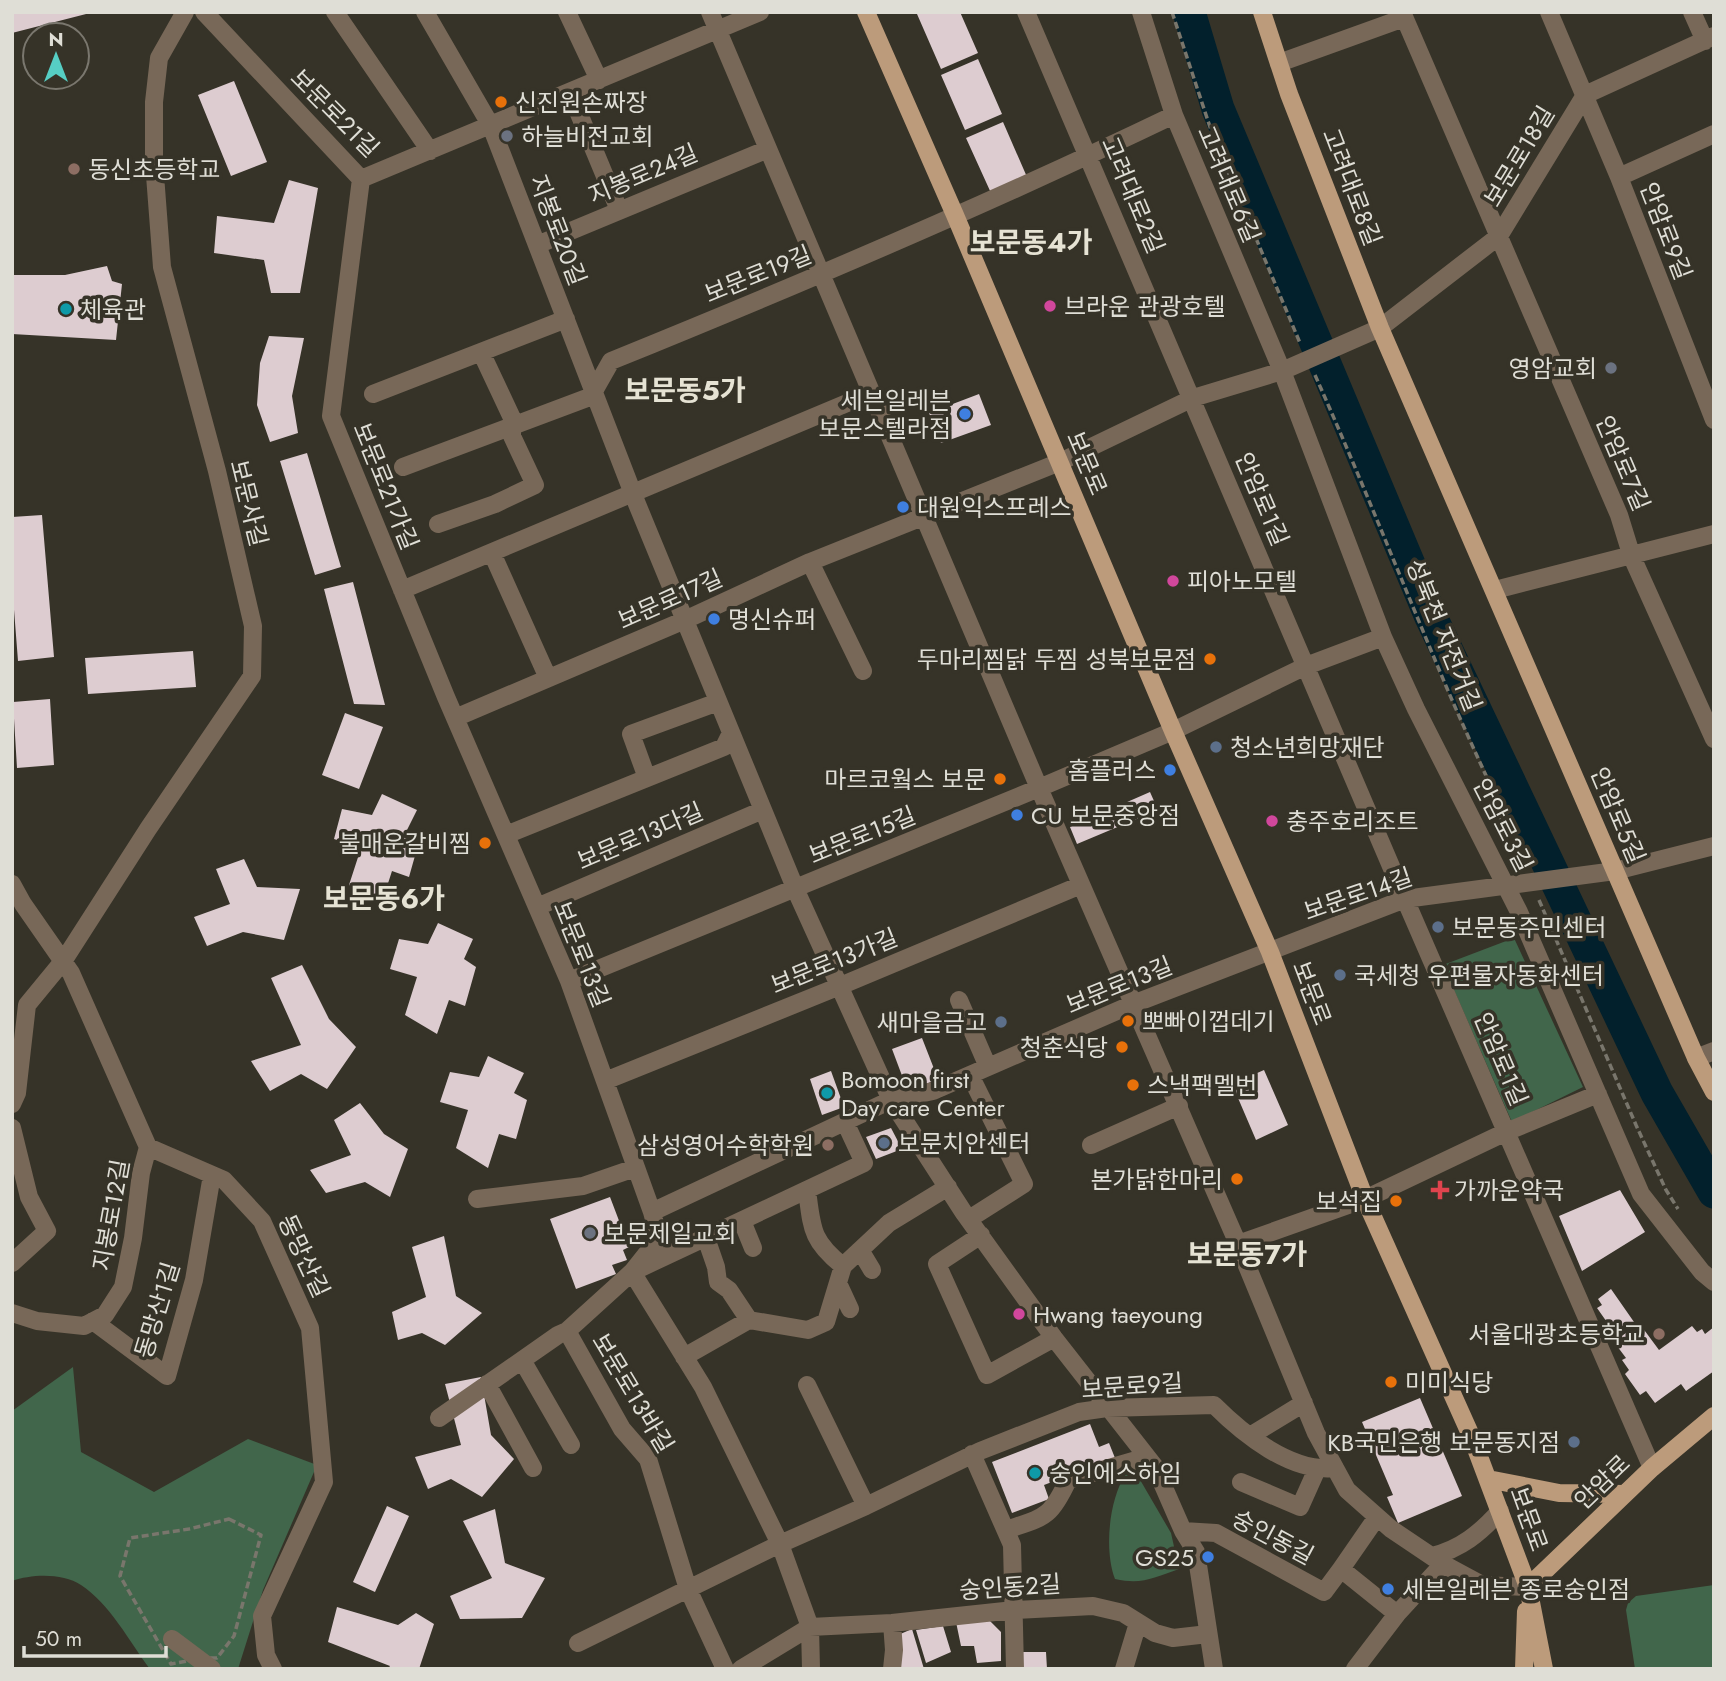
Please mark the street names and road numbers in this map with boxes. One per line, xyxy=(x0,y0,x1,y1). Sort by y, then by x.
street label: 보문로21길 xyxy=(283,61,387,165)
street label: 보문로18길 xyxy=(1475,99,1563,213)
street label: 고려대로6길 xyxy=(1189,120,1269,248)
street label: 고려대로8길 xyxy=(1314,123,1390,251)
street label: 고려대로2길 xyxy=(1093,131,1173,259)
street label: 지봉로24길 xyxy=(583,135,703,213)
street label: 지봉로20길 xyxy=(521,169,595,291)
street label: 안암로9길 xyxy=(1631,177,1701,285)
street label: 보문로19길 xyxy=(699,237,817,311)
street label: 안암로7길 xyxy=(1587,410,1659,516)
street label: 보문로21가길 xyxy=(345,417,427,555)
street label: 보문로 xyxy=(1058,426,1116,500)
street label: 안암로1길 xyxy=(1227,447,1297,551)
street label: 보문사길 xyxy=(221,456,277,550)
street label: 성북천 자전거길 xyxy=(1397,553,1491,717)
street label: 보문로17길 xyxy=(612,560,728,638)
street label: 안암로5길 xyxy=(1582,761,1654,869)
street label: 안암로3길 xyxy=(1464,772,1542,878)
street label: 보문로13다길 xyxy=(571,794,709,878)
street label: 보문로15길 xyxy=(803,798,921,872)
street label: 보문로14길 xyxy=(1299,859,1417,929)
street label: 보문로13길 xyxy=(545,895,619,1013)
street label: 보문로13가길 xyxy=(765,920,903,1002)
street label: 보문로13길 xyxy=(1060,948,1178,1022)
street label: 보문로 xyxy=(1284,956,1340,1030)
street label: 안암로1길 xyxy=(1466,1007,1536,1111)
street label: 지봉로12길 xyxy=(84,1156,138,1274)
street label: 동망산길 xyxy=(269,1209,339,1303)
street label: 동망산1길 xyxy=(126,1257,188,1363)
street label: 보문로13바길 xyxy=(583,1326,683,1460)
street label: 보문로9길 xyxy=(1080,1365,1184,1407)
street label: 안암로 xyxy=(1566,1446,1638,1518)
street label: 보문로 xyxy=(1501,1482,1557,1556)
street label: 숭인동길 xyxy=(1226,1501,1320,1573)
street label: 숭인동2길 xyxy=(958,1566,1062,1608)

